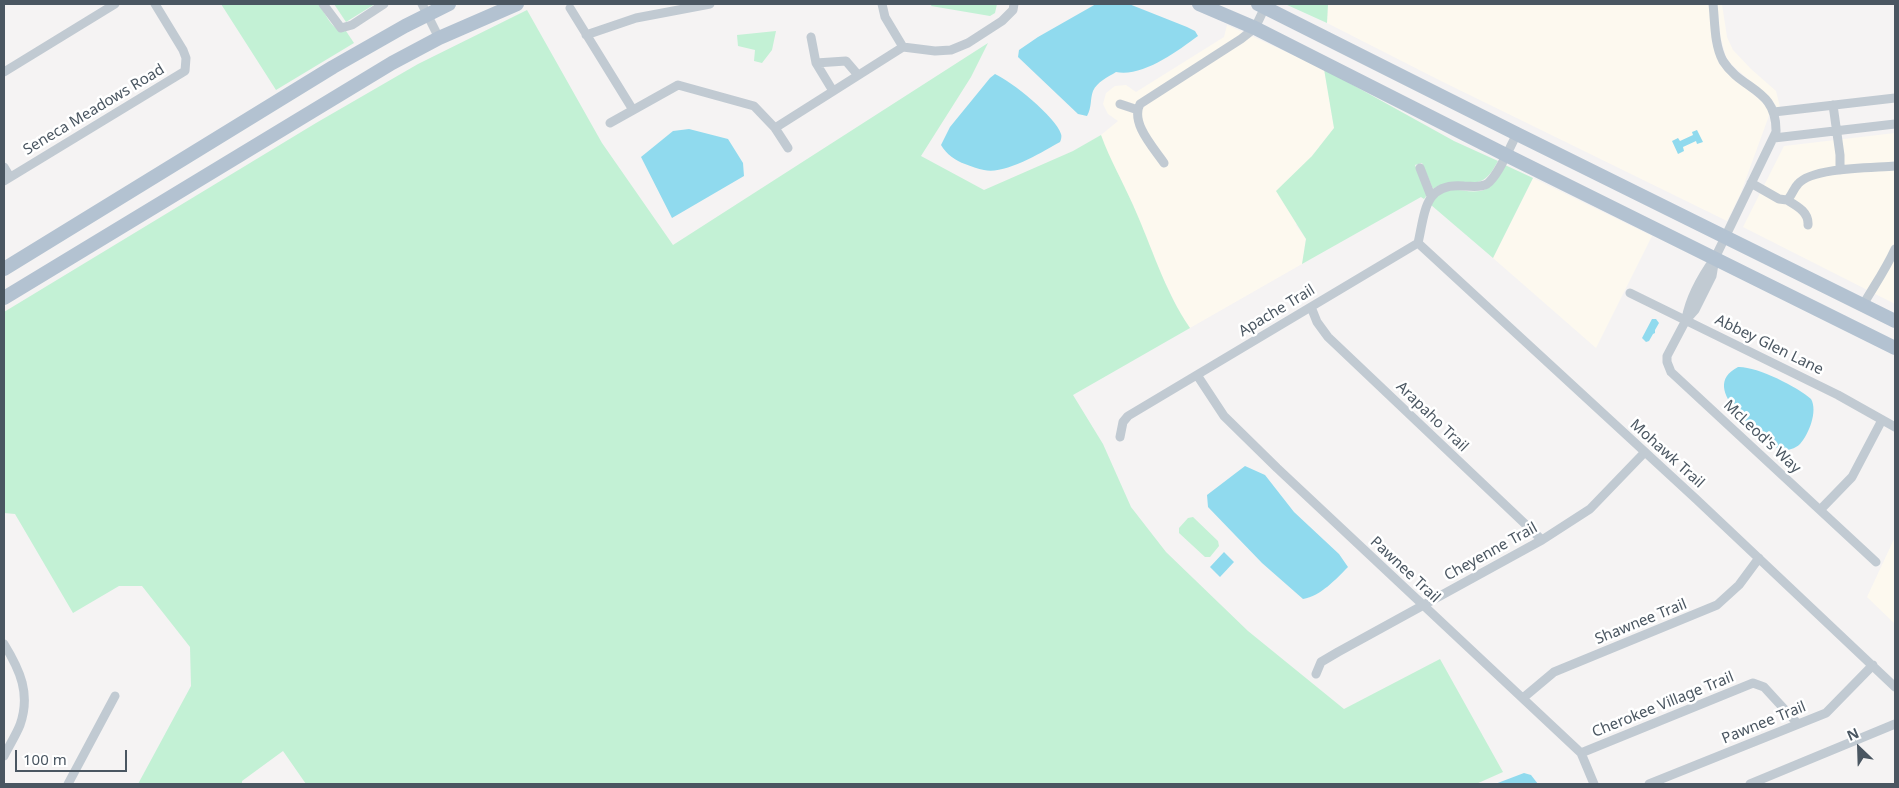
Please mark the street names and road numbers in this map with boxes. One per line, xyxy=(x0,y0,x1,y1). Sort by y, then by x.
street label: Seneca Meadows Road xyxy=(20,61,168,159)
street label: Apache Trail xyxy=(1236,281,1318,341)
street label: Abbey Glen Lane xyxy=(1712,311,1826,379)
street label: Arapaho Trail xyxy=(1392,378,1472,456)
street label: McLeod's Way xyxy=(1720,397,1804,477)
street label: Mohawk Trail xyxy=(1626,416,1708,492)
street label: Cheyenne Trail xyxy=(1441,519,1541,585)
street label: Pawnee Trail xyxy=(1366,533,1444,607)
street label: Shawnee Trail xyxy=(1592,595,1690,649)
street label: Cherokee Village Trail xyxy=(1590,668,1736,742)
street label: Pawnee Trail xyxy=(1719,698,1809,748)

